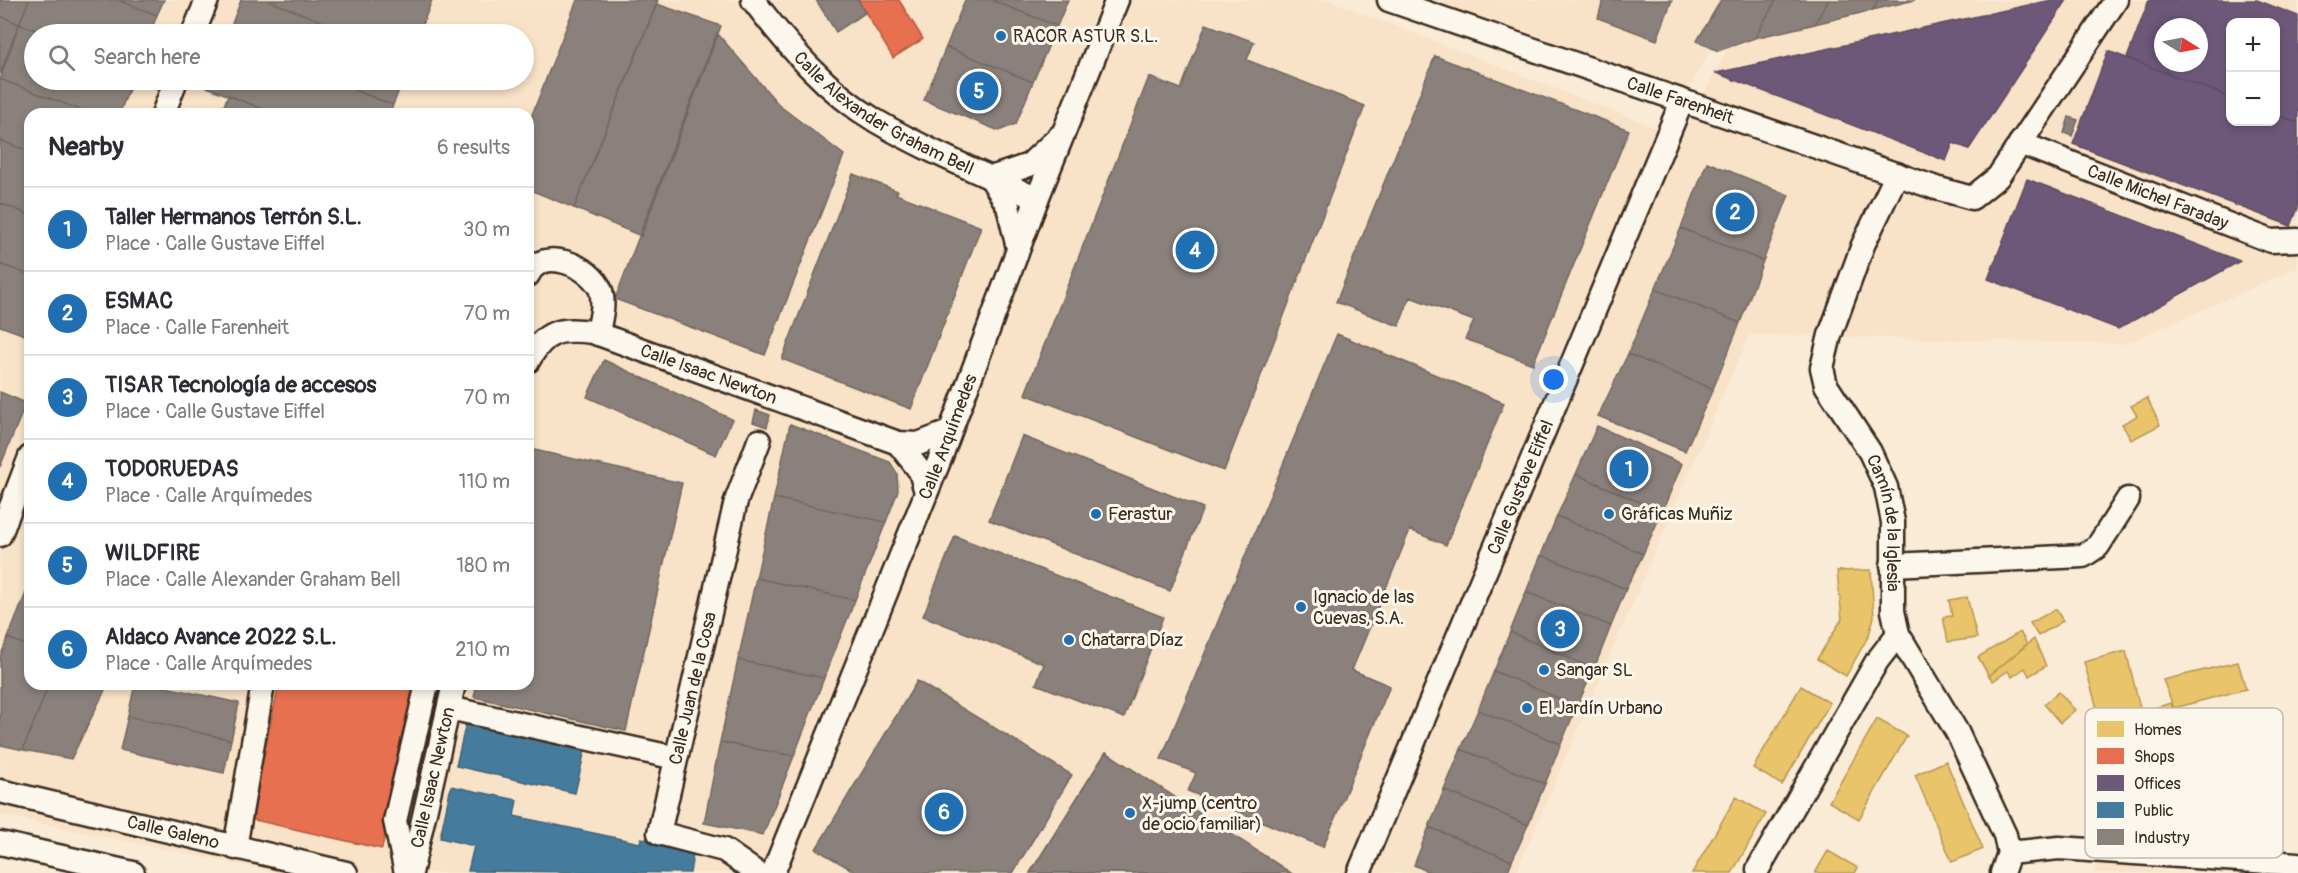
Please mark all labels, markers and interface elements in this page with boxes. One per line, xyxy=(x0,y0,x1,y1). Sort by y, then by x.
north arrow xyxy=(2154,18,2208,72)
map controls xyxy=(2226,18,2280,126)
button: + xyxy=(2226,18,2280,72)
search box xyxy=(24,24,534,90)
place label: RACOR ASTUR S.L. xyxy=(1013,25,1158,48)
marker: RACOR ASTUR S.L. xyxy=(994,29,1008,43)
icon: search xyxy=(45,41,78,74)
text: Search here xyxy=(93,43,200,71)
street label: Calle Alexander Graham Bell xyxy=(789,46,978,180)
pin: 5 xyxy=(960,68,998,113)
street label: Calle Farenheit xyxy=(1624,71,1737,129)
button: − xyxy=(2226,72,2280,126)
text: Nearby xyxy=(48,131,124,163)
text: 6 results xyxy=(437,135,510,160)
street label: Calle Michel Faraday xyxy=(2084,159,2232,235)
pin: 2 xyxy=(1716,190,1754,234)
text: Taller Hermanos Terrón S.L. xyxy=(105,203,362,231)
text: 1 xyxy=(64,217,71,242)
text: 30 m xyxy=(463,217,510,242)
pin: 4 xyxy=(1176,228,1214,272)
text: Place · Calle Gustave Eiffel xyxy=(105,231,325,256)
text: ESMAC xyxy=(105,287,173,315)
text: 2 xyxy=(62,301,73,326)
text: 70 m xyxy=(464,301,510,326)
text: Place · Calle Farenheit xyxy=(105,315,289,340)
street label: Calle Isaac Newton xyxy=(637,339,780,410)
your location xyxy=(1539,365,1568,394)
text: TISAR Tecnología de accesos xyxy=(105,371,376,399)
street label: Calle Arquímedes xyxy=(913,371,982,503)
text: 3 xyxy=(62,385,73,410)
text: 70 m xyxy=(464,385,510,410)
text: Place · Calle Gustave Eiffel xyxy=(105,399,325,424)
street label: Calle Gustave Eiffel xyxy=(1482,417,1559,558)
pin: 1 xyxy=(1610,446,1648,492)
street label: Camín de la Iglesia xyxy=(1861,451,1905,592)
text: TODORUEDAS xyxy=(105,455,239,483)
text: 4 xyxy=(62,469,73,494)
text: 110 m xyxy=(459,469,510,494)
text: Place · Calle Arquímedes xyxy=(105,483,312,508)
place label: Ferastur xyxy=(1108,503,1173,526)
place label: Gráficas Muñiz xyxy=(1621,503,1733,526)
marker: Ferastur xyxy=(1089,507,1103,521)
marker: Gráficas Muñiz xyxy=(1602,507,1616,521)
text: WILDFIRE xyxy=(105,539,200,567)
text: 5 xyxy=(62,553,73,578)
text: 180 m xyxy=(456,553,510,578)
text: Place · Calle Alexander Graham Bell xyxy=(105,567,401,592)
place label: Ignacio de las Cuevas, S.A. xyxy=(1313,586,1414,630)
marker: Ignacio de las Cuevas, S.A. xyxy=(1294,600,1308,614)
pin: 3 xyxy=(1540,606,1580,652)
street label: Calle Juan de la Cosa xyxy=(664,610,721,767)
text: Aldaco Avance 2022 S.L. xyxy=(105,623,337,651)
place label: Chatarra Díaz xyxy=(1081,629,1183,652)
marker: Chatarra Díaz xyxy=(1062,633,1076,647)
text: 6 xyxy=(62,637,73,662)
text: 210 m xyxy=(455,637,510,662)
text: Place · Calle Arquímedes xyxy=(105,651,312,676)
place label: Sangar SL xyxy=(1556,659,1633,682)
marker: Sangar SL xyxy=(1537,663,1551,677)
place label: El Jardín Urbano xyxy=(1539,697,1663,720)
marker: El Jardín Urbano xyxy=(1520,701,1534,715)
street label: Calle Isaac Newton xyxy=(406,705,460,850)
legend xyxy=(2085,708,2283,858)
text: Homes xyxy=(2134,720,2182,740)
text: Shops xyxy=(2134,747,2174,767)
text: Offices xyxy=(2134,774,2181,794)
pin: 6 xyxy=(924,790,964,834)
place label: X-jump (centro de ocio familiar) xyxy=(1142,792,1262,836)
text: Public xyxy=(2134,801,2174,821)
marker: X-jump (centro de ocio familiar) xyxy=(1123,806,1137,820)
street label: Calle Galeno xyxy=(125,810,222,854)
text: Industry xyxy=(2134,828,2190,848)

